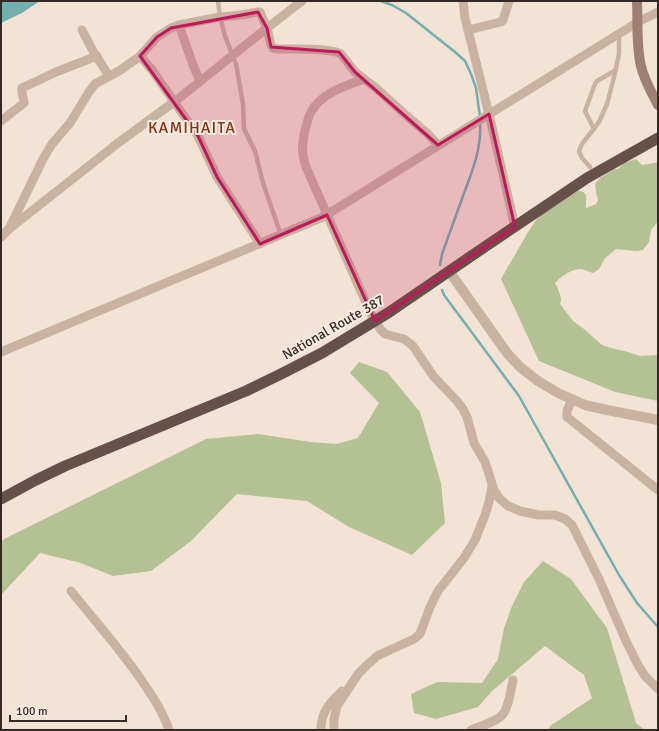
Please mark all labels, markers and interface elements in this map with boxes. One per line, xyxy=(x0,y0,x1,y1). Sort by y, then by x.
district label: KAMIHAITA xyxy=(148,118,236,138)
street label: National Route 387 xyxy=(279,291,387,364)
scale bar xyxy=(10,697,126,723)
text: 100 m xyxy=(16,704,48,719)

